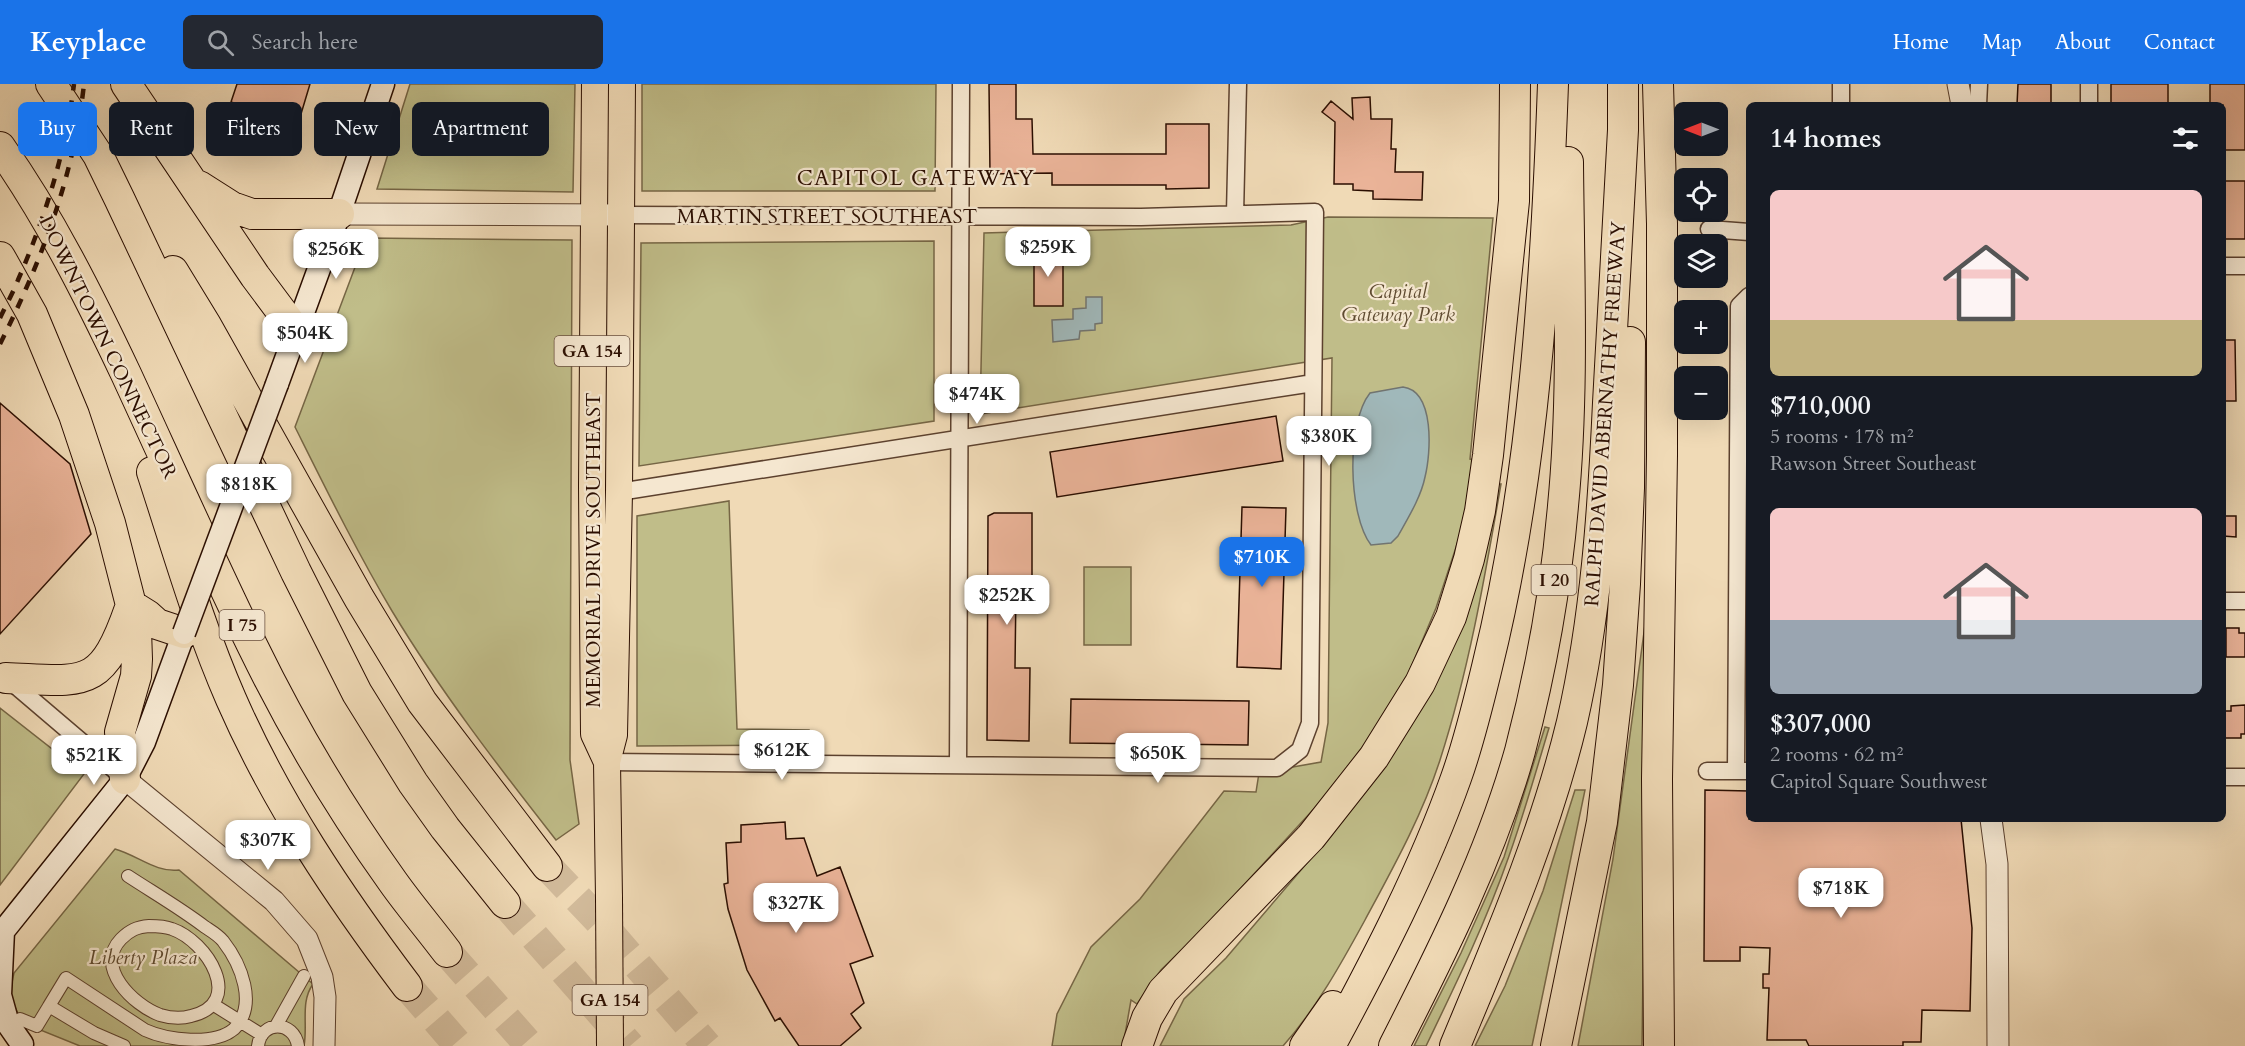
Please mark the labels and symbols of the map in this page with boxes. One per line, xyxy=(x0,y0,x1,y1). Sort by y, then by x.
north arrow xyxy=(1674,102,1728,156)
district label: CAPITOL GATEWAY xyxy=(797,164,1035,193)
street label: MARTIN STREET SOUTHEAST xyxy=(677,203,978,230)
street label: DOWNTOWN CONNECTOR xyxy=(32,211,184,483)
street label: RALPH DAVID ABERNATHY FREEWAY xyxy=(1578,221,1632,607)
pin: $259K xyxy=(1006,227,1090,278)
pin: $256K xyxy=(294,229,378,280)
park label: Capital Gateway Park xyxy=(1341,278,1455,328)
pin: $504K xyxy=(263,313,347,364)
road number: GA 154 xyxy=(554,336,630,366)
pin: $474K xyxy=(935,374,1019,425)
street label: MEMORIAL DRIVE SOUTHEAST xyxy=(580,392,607,708)
pin: $380K xyxy=(1287,416,1371,467)
pin: $818K xyxy=(207,464,291,515)
pin: $710K xyxy=(1220,537,1304,588)
road number: I 20 xyxy=(1532,565,1576,595)
pin: $252K xyxy=(965,575,1049,626)
road number: I 75 xyxy=(220,610,264,640)
pin: $612K xyxy=(740,730,824,781)
pin: $650K xyxy=(1116,733,1200,784)
pin: $521K xyxy=(52,735,136,786)
pin: $307K xyxy=(226,820,310,871)
pin: $718K xyxy=(1799,868,1883,919)
pin: $327K xyxy=(754,883,838,934)
park label: Liberty Plaza xyxy=(89,944,197,971)
road number: GA 154 xyxy=(572,985,648,1015)

